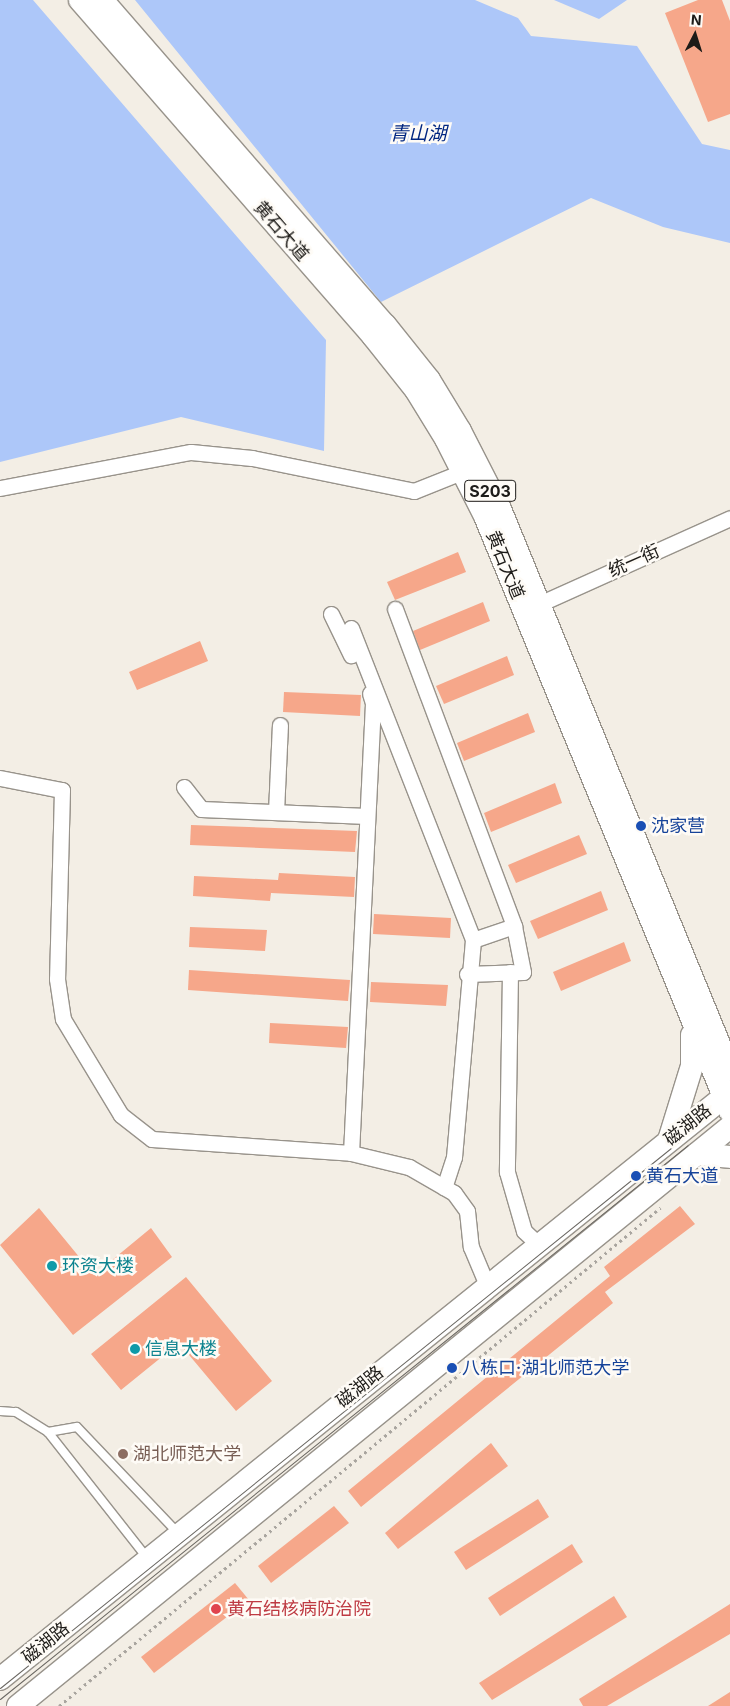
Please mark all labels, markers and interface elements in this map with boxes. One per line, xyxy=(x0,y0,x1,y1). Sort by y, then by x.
north arrow xyxy=(670,10,720,60)
text: N xyxy=(690,11,702,28)
water label: 青山湖 xyxy=(390,123,446,145)
street label: 黄石大道 xyxy=(249,197,313,265)
road number: S203 xyxy=(464,478,516,504)
street label: 黄石大道 xyxy=(482,528,528,602)
street label: 统一街 xyxy=(605,540,663,582)
place label: 沈家营 xyxy=(651,815,705,837)
marker: 沈家营 xyxy=(635,820,647,832)
street label: 磁湖路 xyxy=(660,1100,716,1150)
place label: 黄石大道 xyxy=(646,1165,718,1187)
marker: 黄石大道 xyxy=(630,1170,642,1182)
place label: 环资大楼 xyxy=(62,1255,134,1277)
marker: 环资大楼 xyxy=(46,1260,58,1272)
place label: 信息大楼 xyxy=(145,1338,217,1360)
marker: 信息大楼 xyxy=(129,1343,141,1355)
place label: 八栋口·湖北师范大学 xyxy=(462,1357,629,1379)
street label: 磁湖路 xyxy=(332,1362,388,1412)
marker: 八栋口·湖北师范大学 xyxy=(446,1362,458,1374)
place label: 湖北师范大学 xyxy=(133,1443,241,1465)
marker: 湖北师范大学 xyxy=(117,1448,129,1460)
place label: 黄石结核病防治院 xyxy=(227,1598,371,1620)
marker: 黄石结核病防治院 xyxy=(209,1602,223,1616)
street label: 磁湖路 xyxy=(18,1618,74,1668)

